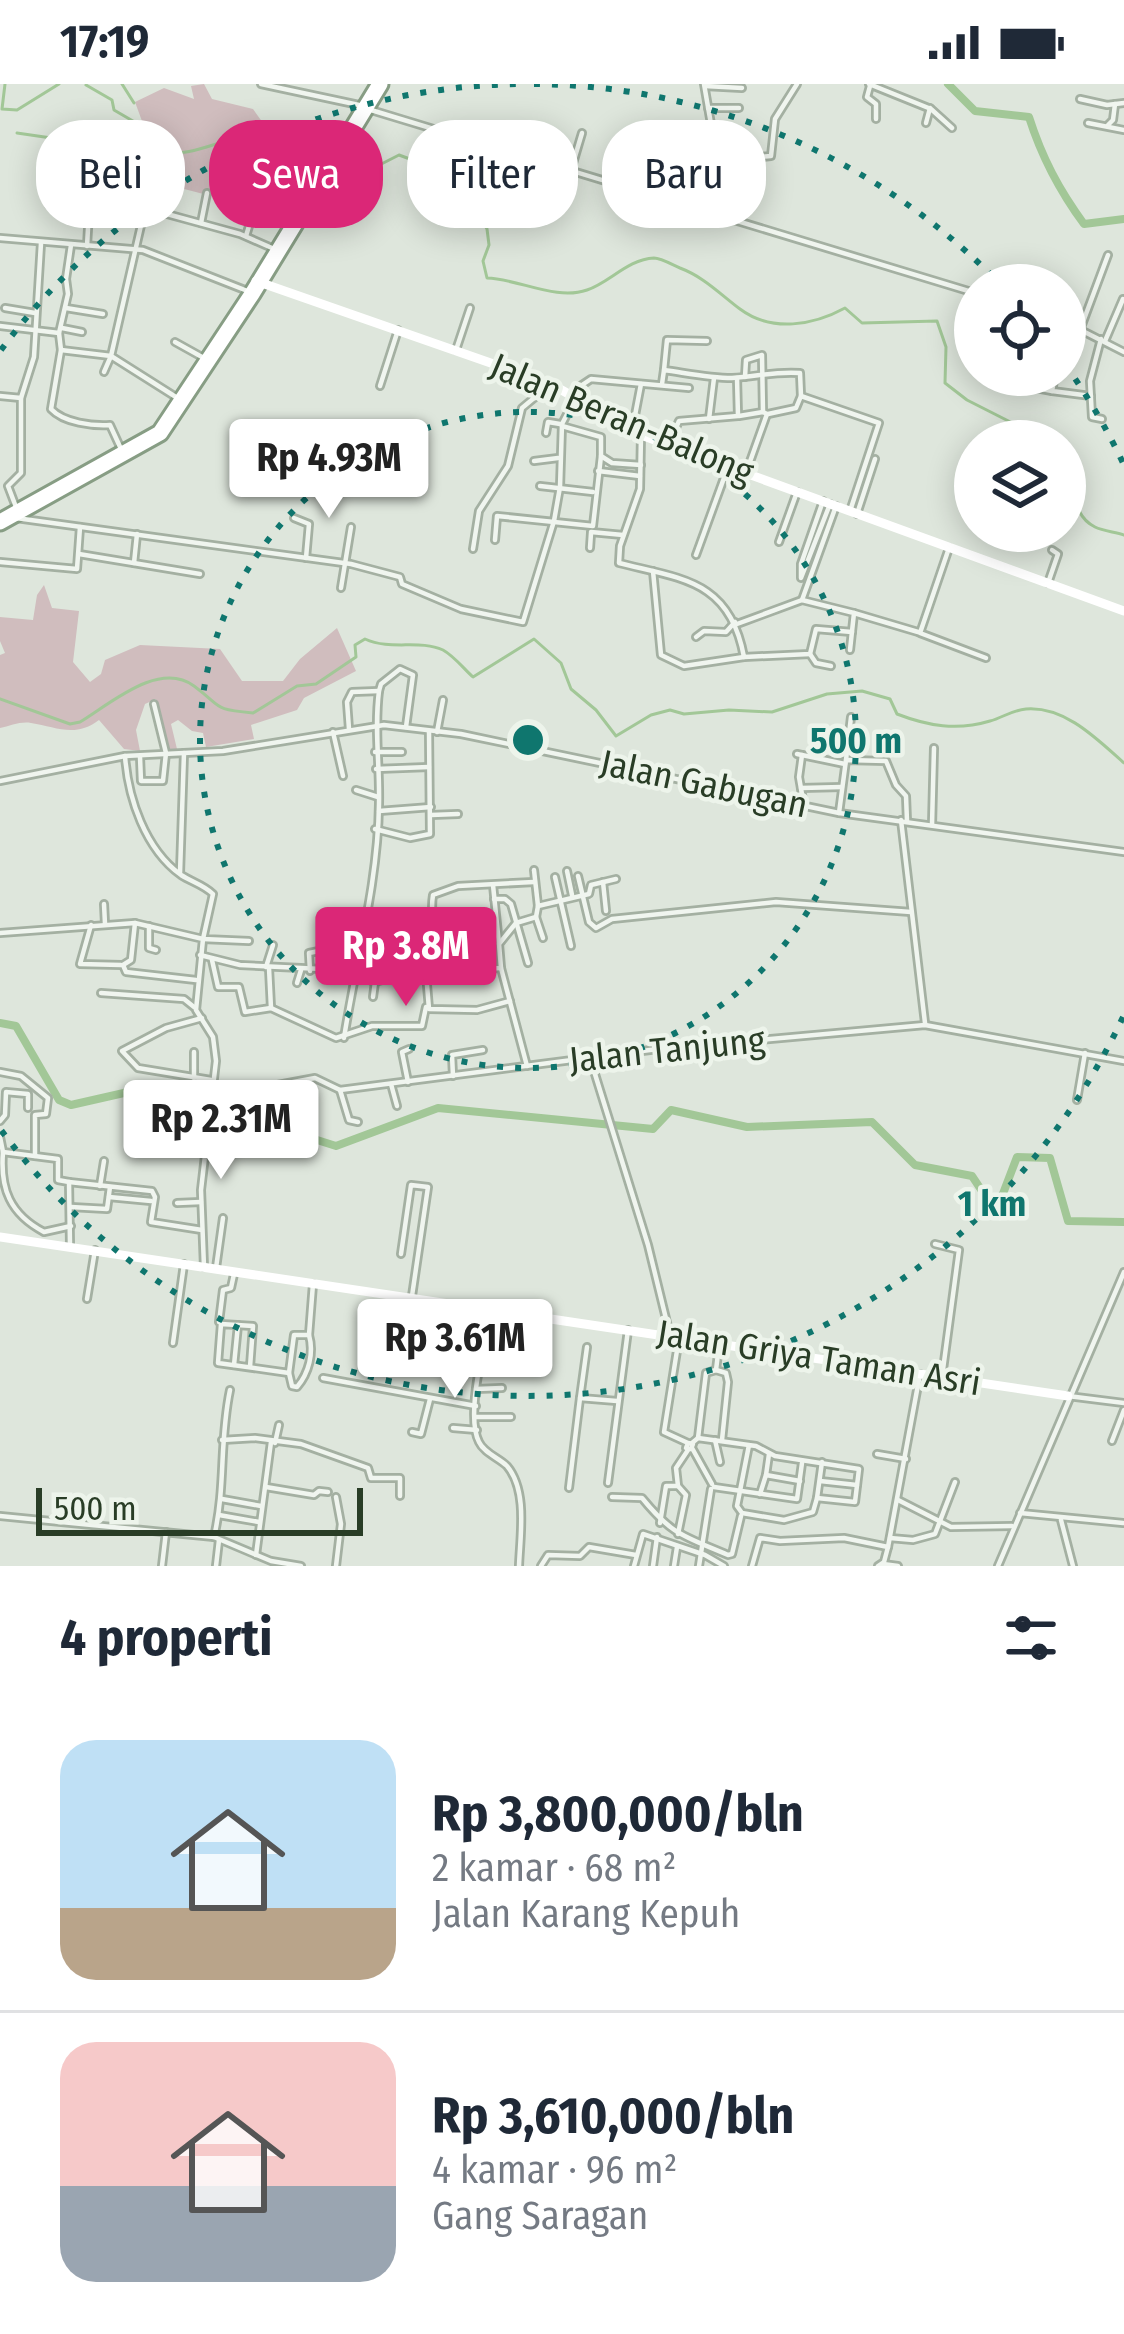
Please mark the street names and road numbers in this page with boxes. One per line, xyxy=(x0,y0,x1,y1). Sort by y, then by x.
street label: Jalan Beran-Balong xyxy=(484,344,760,494)
street label: Jalan Gabugan xyxy=(596,741,812,827)
street label: Jalan Tanjung xyxy=(567,1018,767,1082)
street label: Jalan Griya Taman Asri xyxy=(654,1311,984,1405)

